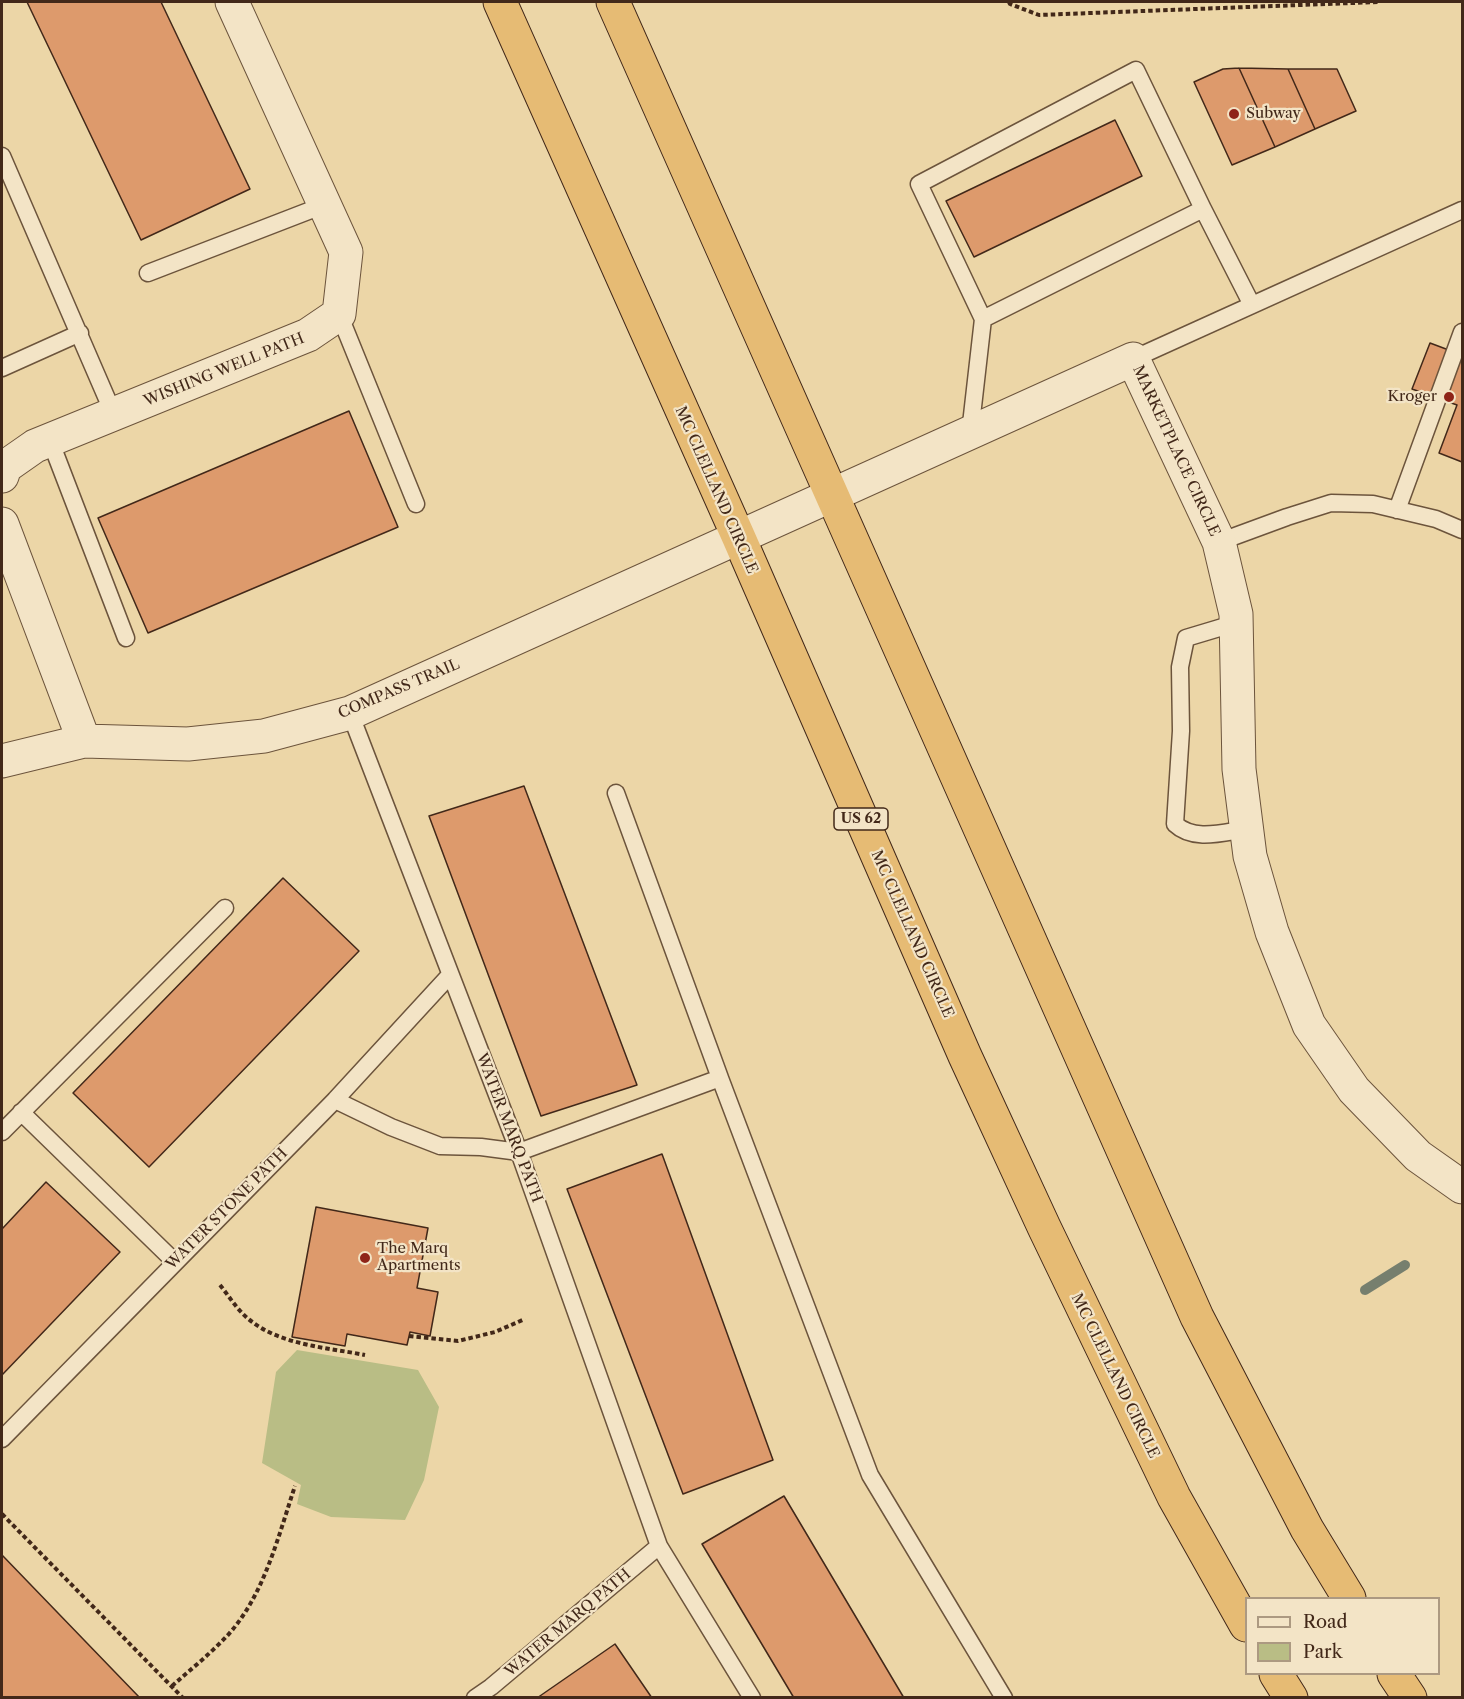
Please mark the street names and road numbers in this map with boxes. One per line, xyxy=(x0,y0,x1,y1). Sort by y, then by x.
street label: WISHING WELL PATH xyxy=(141,330,307,410)
street label: MARKETPLACE CIRCLE xyxy=(1128,363,1224,539)
street label: MC CLELLAND CIRCLE xyxy=(671,404,761,576)
street label: COMPASS TRAIL xyxy=(336,655,462,723)
road number: US 62 xyxy=(834,808,888,830)
street label: MC CLELLAND CIRCLE xyxy=(867,848,957,1020)
street label: WATER MARQ PATH xyxy=(472,1051,546,1205)
street label: WATER STONE PATH xyxy=(163,1145,291,1273)
street label: MC CLELLAND CIRCLE xyxy=(1067,1291,1163,1461)
street label: WATER MARQ PATH xyxy=(502,1565,634,1681)

